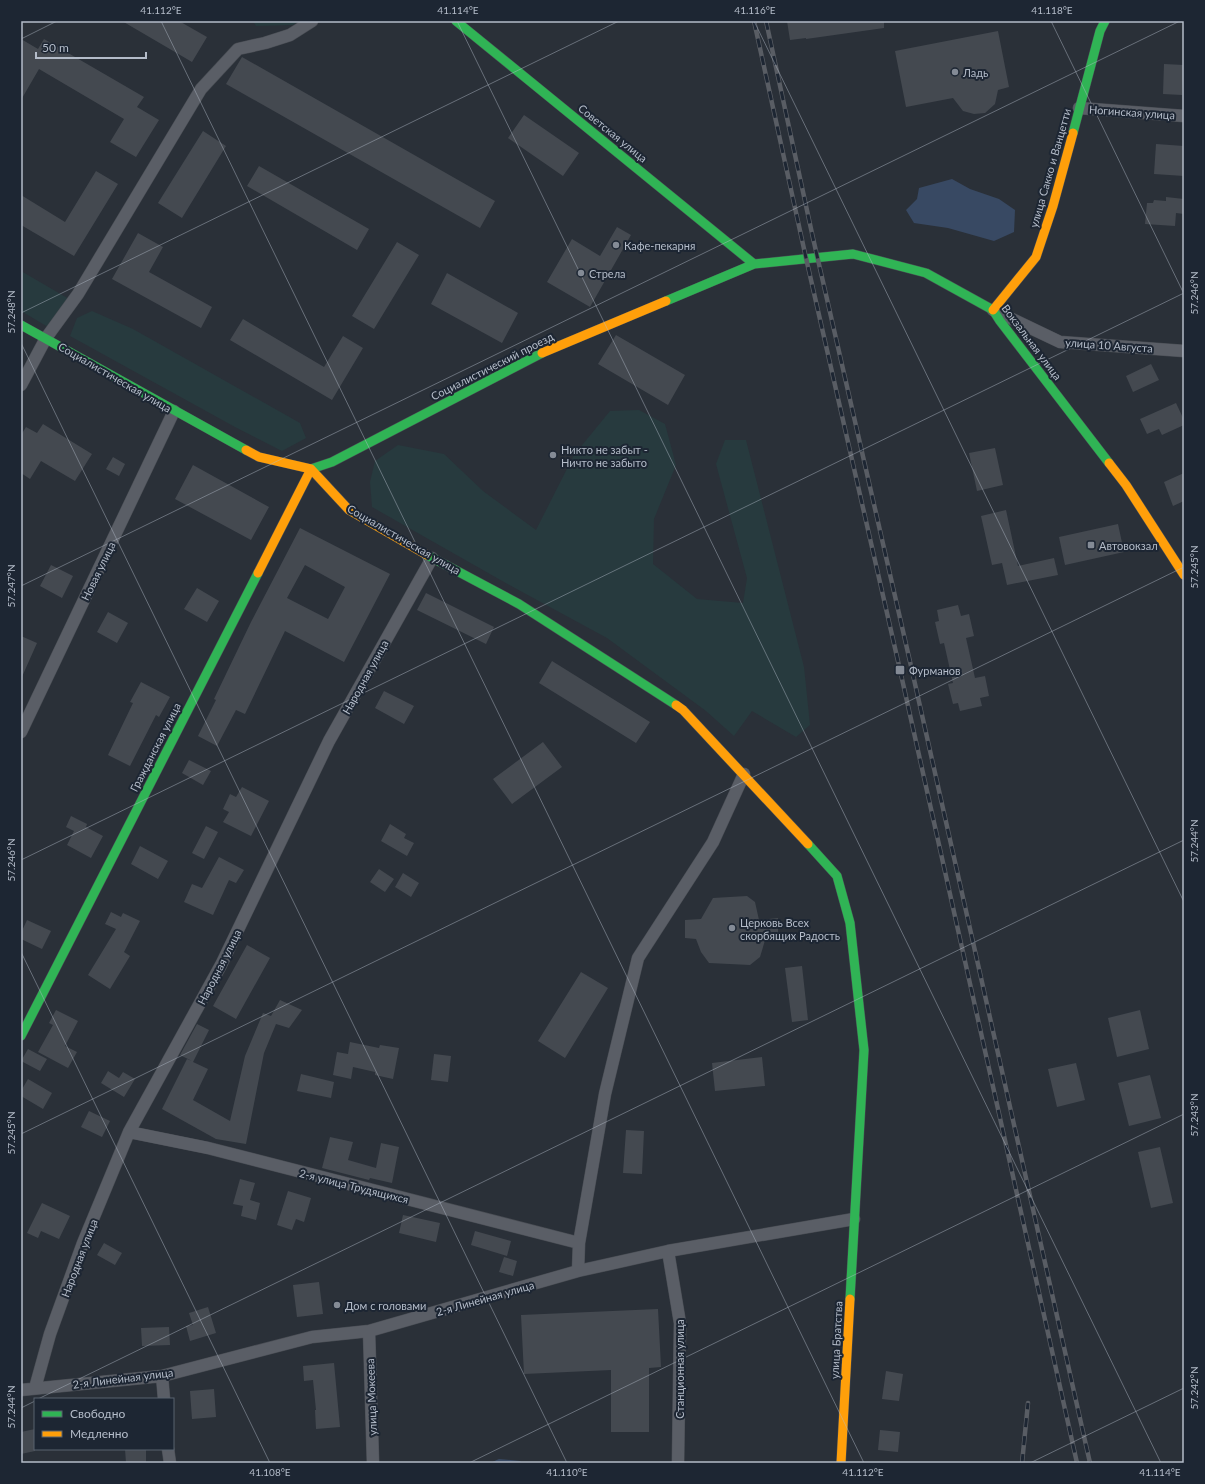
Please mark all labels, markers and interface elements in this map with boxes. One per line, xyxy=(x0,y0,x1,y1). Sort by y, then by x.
text: 41.112°E xyxy=(140,4,182,16)
text: 41.114°E xyxy=(437,4,479,16)
text: 41.116°E xyxy=(734,4,776,16)
text: 41.118°E xyxy=(1031,4,1073,16)
scale bar xyxy=(36,34,146,60)
text: 50 m xyxy=(42,40,69,55)
place label: Ладь xyxy=(962,66,988,79)
marker: Ладь xyxy=(950,67,960,77)
street label: Советская улица xyxy=(576,101,650,165)
street label: Ногинская улица xyxy=(1089,103,1175,121)
street label: улица Сакко и Ванцетти xyxy=(1027,107,1073,229)
place label: Кафе-пекарня xyxy=(624,239,695,252)
marker: Кафе-пекарня xyxy=(611,240,621,250)
place label: Стрела xyxy=(589,267,626,280)
marker: Стрела xyxy=(576,268,586,278)
text: 57.246°N xyxy=(1188,271,1200,315)
text: 57.248°N xyxy=(5,290,17,334)
street label: Вокзальная улица xyxy=(999,302,1065,382)
street label: Социалистический проезд xyxy=(429,329,556,403)
street label: улица 10 Августа xyxy=(1065,335,1153,355)
street label: Социалистическая улица xyxy=(56,339,174,415)
place label: Никто не забыт - Ничто не забыто xyxy=(561,443,648,469)
marker: Никто не забыт - Ничто не забыто xyxy=(548,450,558,460)
street label: Социалистическая улица xyxy=(345,501,463,577)
place label: Автовокзал xyxy=(1099,539,1158,552)
street label: Новая улица xyxy=(78,540,118,602)
marker: Автовокзал xyxy=(1086,540,1096,550)
text: 57.245°N xyxy=(1188,545,1200,589)
text: 57.247°N xyxy=(5,564,17,608)
street label: Народная улица xyxy=(339,638,391,716)
marker: Фурманов xyxy=(894,664,906,676)
place label: Фурманов xyxy=(909,664,961,677)
street label: Гражданская улица xyxy=(127,700,183,794)
text: 57.244°N xyxy=(1188,819,1200,863)
text: 57.246°N xyxy=(5,838,17,882)
place label: Церковь Всех скорбящих Радость xyxy=(740,916,840,942)
marker: Церковь Всех скорбящих Радость xyxy=(727,923,737,933)
street label: Народная улица xyxy=(194,927,244,1007)
text: 57.243°N xyxy=(1188,1093,1200,1137)
text: 57.245°N xyxy=(5,1111,17,1155)
street label: 2-я улица Трудящихся xyxy=(298,1166,410,1206)
street label: Народная улица xyxy=(58,1217,100,1299)
street label: 2-я Линейная улица xyxy=(435,1278,535,1318)
place label: Дом с головами xyxy=(345,1299,426,1312)
marker: Дом с головами xyxy=(332,1300,342,1310)
street label: улица Братства xyxy=(827,1301,845,1379)
street label: Станционная улица xyxy=(673,1319,686,1419)
street label: улица Мокеева xyxy=(363,1358,379,1436)
street label: 2-я Линейная улица xyxy=(72,1365,174,1391)
text: 57.242°N xyxy=(1188,1366,1200,1410)
text: 57.244°N xyxy=(5,1385,17,1429)
legend xyxy=(34,1398,174,1450)
text: Свободно xyxy=(70,1406,126,1421)
text: Медленно xyxy=(70,1426,129,1441)
text: 41.108°E xyxy=(249,1466,291,1478)
text: 41.110°E xyxy=(546,1466,588,1478)
text: 41.112°E xyxy=(842,1466,884,1478)
text: 41.114°E xyxy=(1139,1466,1181,1478)

